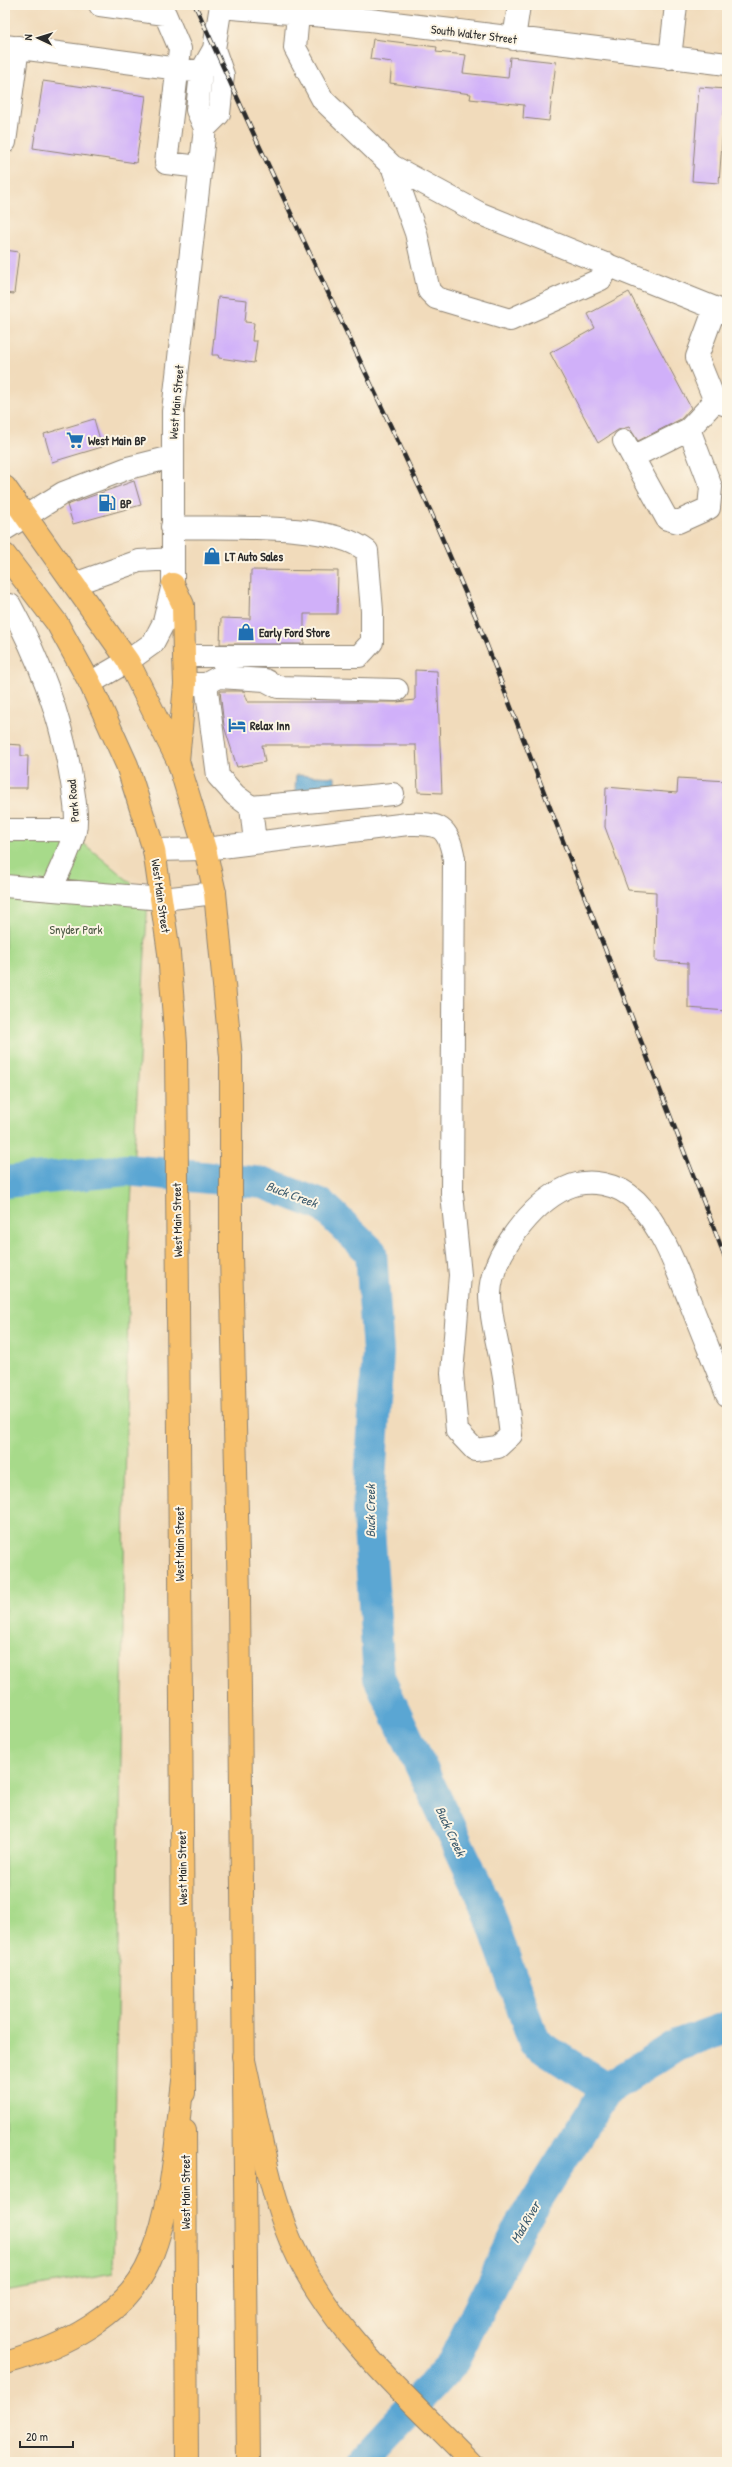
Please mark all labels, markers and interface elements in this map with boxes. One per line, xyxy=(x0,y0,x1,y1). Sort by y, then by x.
north arrow xyxy=(18,18,58,58)
street label: South Walter Street xyxy=(430,20,519,48)
text: N xyxy=(21,34,35,41)
street label: West Main Street xyxy=(164,363,188,440)
supermarket icon: West Main BP xyxy=(65,430,85,450)
place label: West Main BP xyxy=(88,432,146,449)
fuel station icon: BP xyxy=(97,493,117,513)
place label: BP xyxy=(120,495,132,512)
shop icon: LT Auto Sales xyxy=(202,546,222,566)
place label: LT Auto Sales xyxy=(225,548,283,565)
shop icon: Early Ford Store xyxy=(236,622,256,642)
place label: Early Ford Store xyxy=(259,624,330,642)
hotel icon: Relax Inn xyxy=(227,715,247,735)
place label: Relax Inn xyxy=(250,717,291,734)
street label: Park Road xyxy=(63,779,83,823)
street label: West Main Street xyxy=(147,858,175,935)
park label: Snyder Park xyxy=(50,921,102,938)
water label: Buck Creek xyxy=(264,1176,322,1212)
street label: West Main Street xyxy=(168,1182,186,1257)
water label: Buck Creek xyxy=(361,1483,379,1538)
street label: West Main Street xyxy=(171,1506,188,1581)
water label: Buck Creek xyxy=(432,1803,471,1860)
street label: West Main Street xyxy=(173,1830,191,1905)
street label: West Main Street xyxy=(177,2154,194,2229)
water label: Mad River xyxy=(506,2196,545,2246)
scale bar xyxy=(20,2423,73,2449)
text: 20 m xyxy=(26,2428,48,2445)

